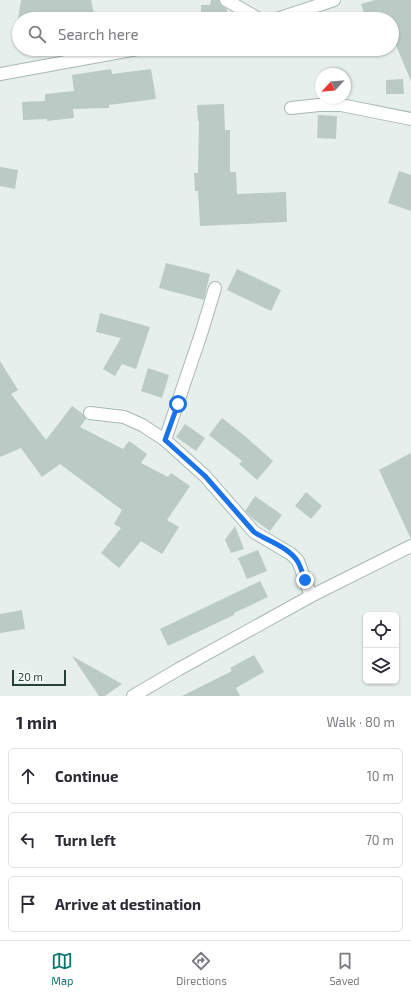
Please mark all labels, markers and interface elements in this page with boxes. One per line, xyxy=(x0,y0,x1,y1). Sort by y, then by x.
search box xyxy=(12,12,399,56)
icon: search xyxy=(26,23,48,45)
text: Search here xyxy=(58,25,139,43)
north arrow xyxy=(315,68,351,104)
route start xyxy=(169,395,187,413)
route end xyxy=(296,571,314,589)
map controls xyxy=(363,612,399,684)
button: locate xyxy=(363,612,399,648)
button: layers xyxy=(363,648,399,684)
scale bar xyxy=(12,668,66,687)
text: 20 m xyxy=(18,670,43,683)
text: 1 min xyxy=(16,712,57,732)
text: Walk · 80 m xyxy=(326,714,395,730)
icon: ahead xyxy=(17,765,39,787)
text: Continue xyxy=(55,767,118,785)
text: 10 m xyxy=(367,768,394,784)
icon: left xyxy=(17,829,39,851)
text: Turn left xyxy=(55,831,116,849)
text: 70 m xyxy=(365,832,394,848)
icon: arrive xyxy=(17,893,39,915)
text: Arrive at destination xyxy=(55,895,201,913)
tab: Map xyxy=(51,950,73,987)
tab: Directions xyxy=(176,950,227,987)
tab: Saved xyxy=(329,950,360,987)

